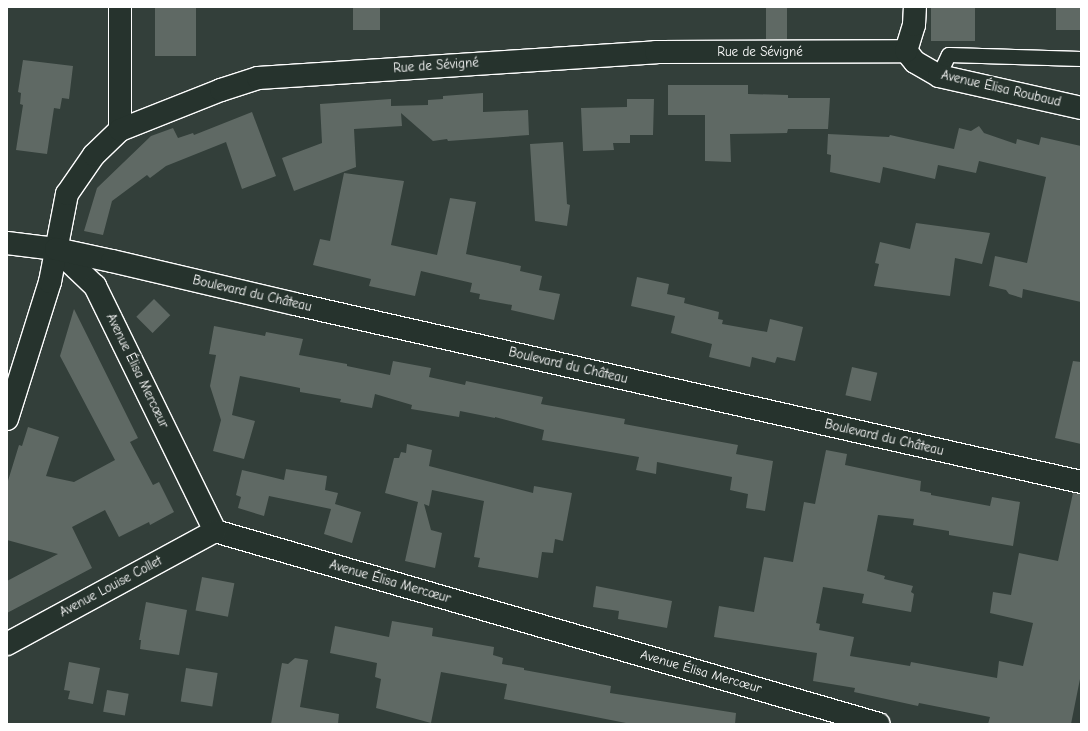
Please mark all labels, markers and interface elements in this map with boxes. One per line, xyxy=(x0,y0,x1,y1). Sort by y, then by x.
street label: Rue de Sévigné xyxy=(717,44,803,60)
street label: Rue de Sévigné xyxy=(393,55,479,77)
street label: Avenue Élisa Roubaud xyxy=(940,68,1062,110)
street label: Boulevard du Château xyxy=(191,273,313,315)
street label: Avenue Élisa Mercœur xyxy=(103,311,171,431)
street label: Boulevard du Château xyxy=(507,345,629,387)
street label: Boulevard du Château xyxy=(823,417,945,459)
street label: Avenue Louise Collet xyxy=(57,553,165,621)
street label: Avenue Élisa Mercœur xyxy=(328,557,452,607)
street label: Avenue Élisa Mercœur xyxy=(639,647,763,697)

